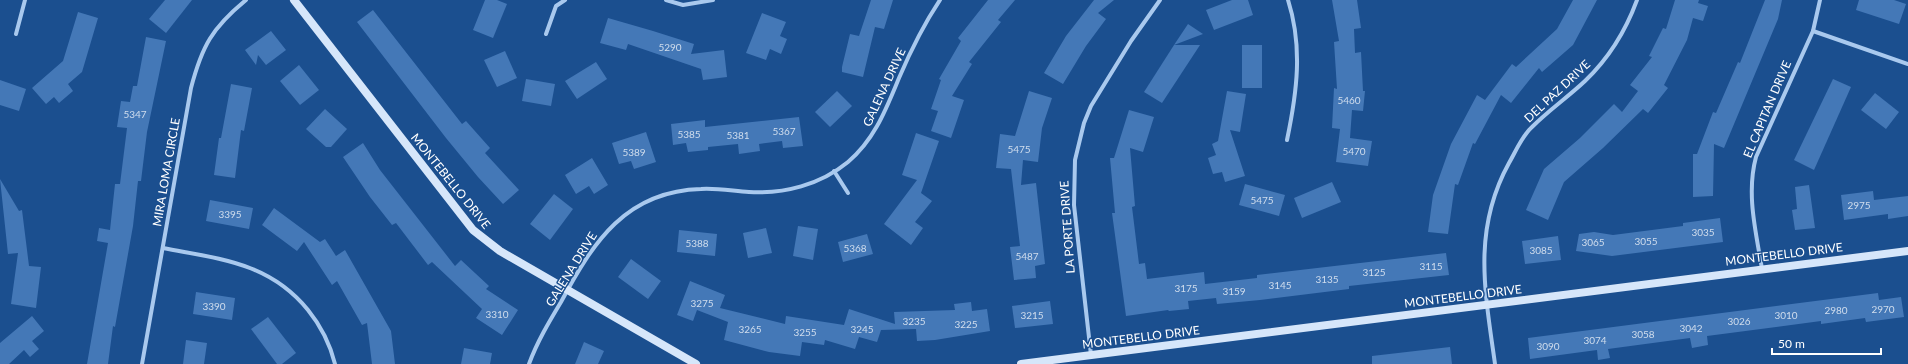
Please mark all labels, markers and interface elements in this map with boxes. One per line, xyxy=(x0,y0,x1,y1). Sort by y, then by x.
house number: 5290 xyxy=(658,41,682,53)
street label: GALENA DRIVE xyxy=(859,45,909,129)
street label: DEL PAZ DRIVE xyxy=(1521,56,1593,125)
street label: EL CAPITAN DRIVE xyxy=(1740,58,1794,160)
house number: 5460 xyxy=(1337,94,1361,106)
house number: 5347 xyxy=(123,108,147,120)
street label: MIRA LOMA CIRCLE xyxy=(149,116,183,227)
house number: 5367 xyxy=(772,125,796,137)
house number: 5385 xyxy=(677,128,701,140)
house number: 5381 xyxy=(726,129,750,141)
street label: MONTEBELLO DRIVE xyxy=(408,130,494,232)
house number: 5475 xyxy=(1007,143,1031,155)
house number: 5470 xyxy=(1342,145,1366,157)
house number: 5389 xyxy=(622,146,646,158)
street label: LA PORTE DRIVE xyxy=(1056,180,1078,274)
house number: 5475 xyxy=(1250,194,1274,206)
house number: 2975 xyxy=(1847,199,1871,211)
house number: 3395 xyxy=(218,208,242,220)
house number: 3035 xyxy=(1691,226,1715,238)
street label: GALENA DRIVE xyxy=(542,229,600,309)
house number: 3055 xyxy=(1634,235,1658,247)
house number: 3065 xyxy=(1581,236,1605,248)
house number: 5388 xyxy=(685,237,709,249)
street label: MONTEBELLO DRIVE xyxy=(1724,239,1844,269)
house number: 5368 xyxy=(843,242,867,254)
house number: 3085 xyxy=(1529,244,1553,256)
house number: 5487 xyxy=(1015,250,1039,262)
house number: 3115 xyxy=(1419,260,1443,272)
house number: 3125 xyxy=(1362,266,1386,278)
house number: 3135 xyxy=(1315,273,1339,285)
house number: 3145 xyxy=(1268,279,1292,291)
street label: MONTEBELLO DRIVE xyxy=(1403,281,1523,311)
house number: 3175 xyxy=(1174,282,1198,294)
house number: 3159 xyxy=(1222,285,1246,297)
house number: 3275 xyxy=(690,297,714,309)
house number: 3390 xyxy=(202,300,226,312)
house number: 2970 xyxy=(1871,303,1895,315)
house number: 2980 xyxy=(1824,304,1848,316)
house number: 3310 xyxy=(485,308,509,320)
house number: 3215 xyxy=(1020,309,1044,321)
house number: 3010 xyxy=(1774,309,1798,321)
house number: 3235 xyxy=(902,315,926,327)
house number: 3026 xyxy=(1727,315,1751,327)
house number: 3225 xyxy=(954,318,978,330)
street label: MONTEBELLO DRIVE xyxy=(1081,322,1201,352)
house number: 3042 xyxy=(1679,322,1703,334)
house number: 3265 xyxy=(738,323,762,335)
house number: 3245 xyxy=(850,323,874,335)
house number: 3255 xyxy=(793,326,817,338)
house number: 3058 xyxy=(1631,328,1655,340)
scale bar xyxy=(1772,330,1881,356)
house number: 3074 xyxy=(1583,334,1607,346)
text: 50 m xyxy=(1778,336,1805,351)
house number: 3090 xyxy=(1536,340,1560,352)

